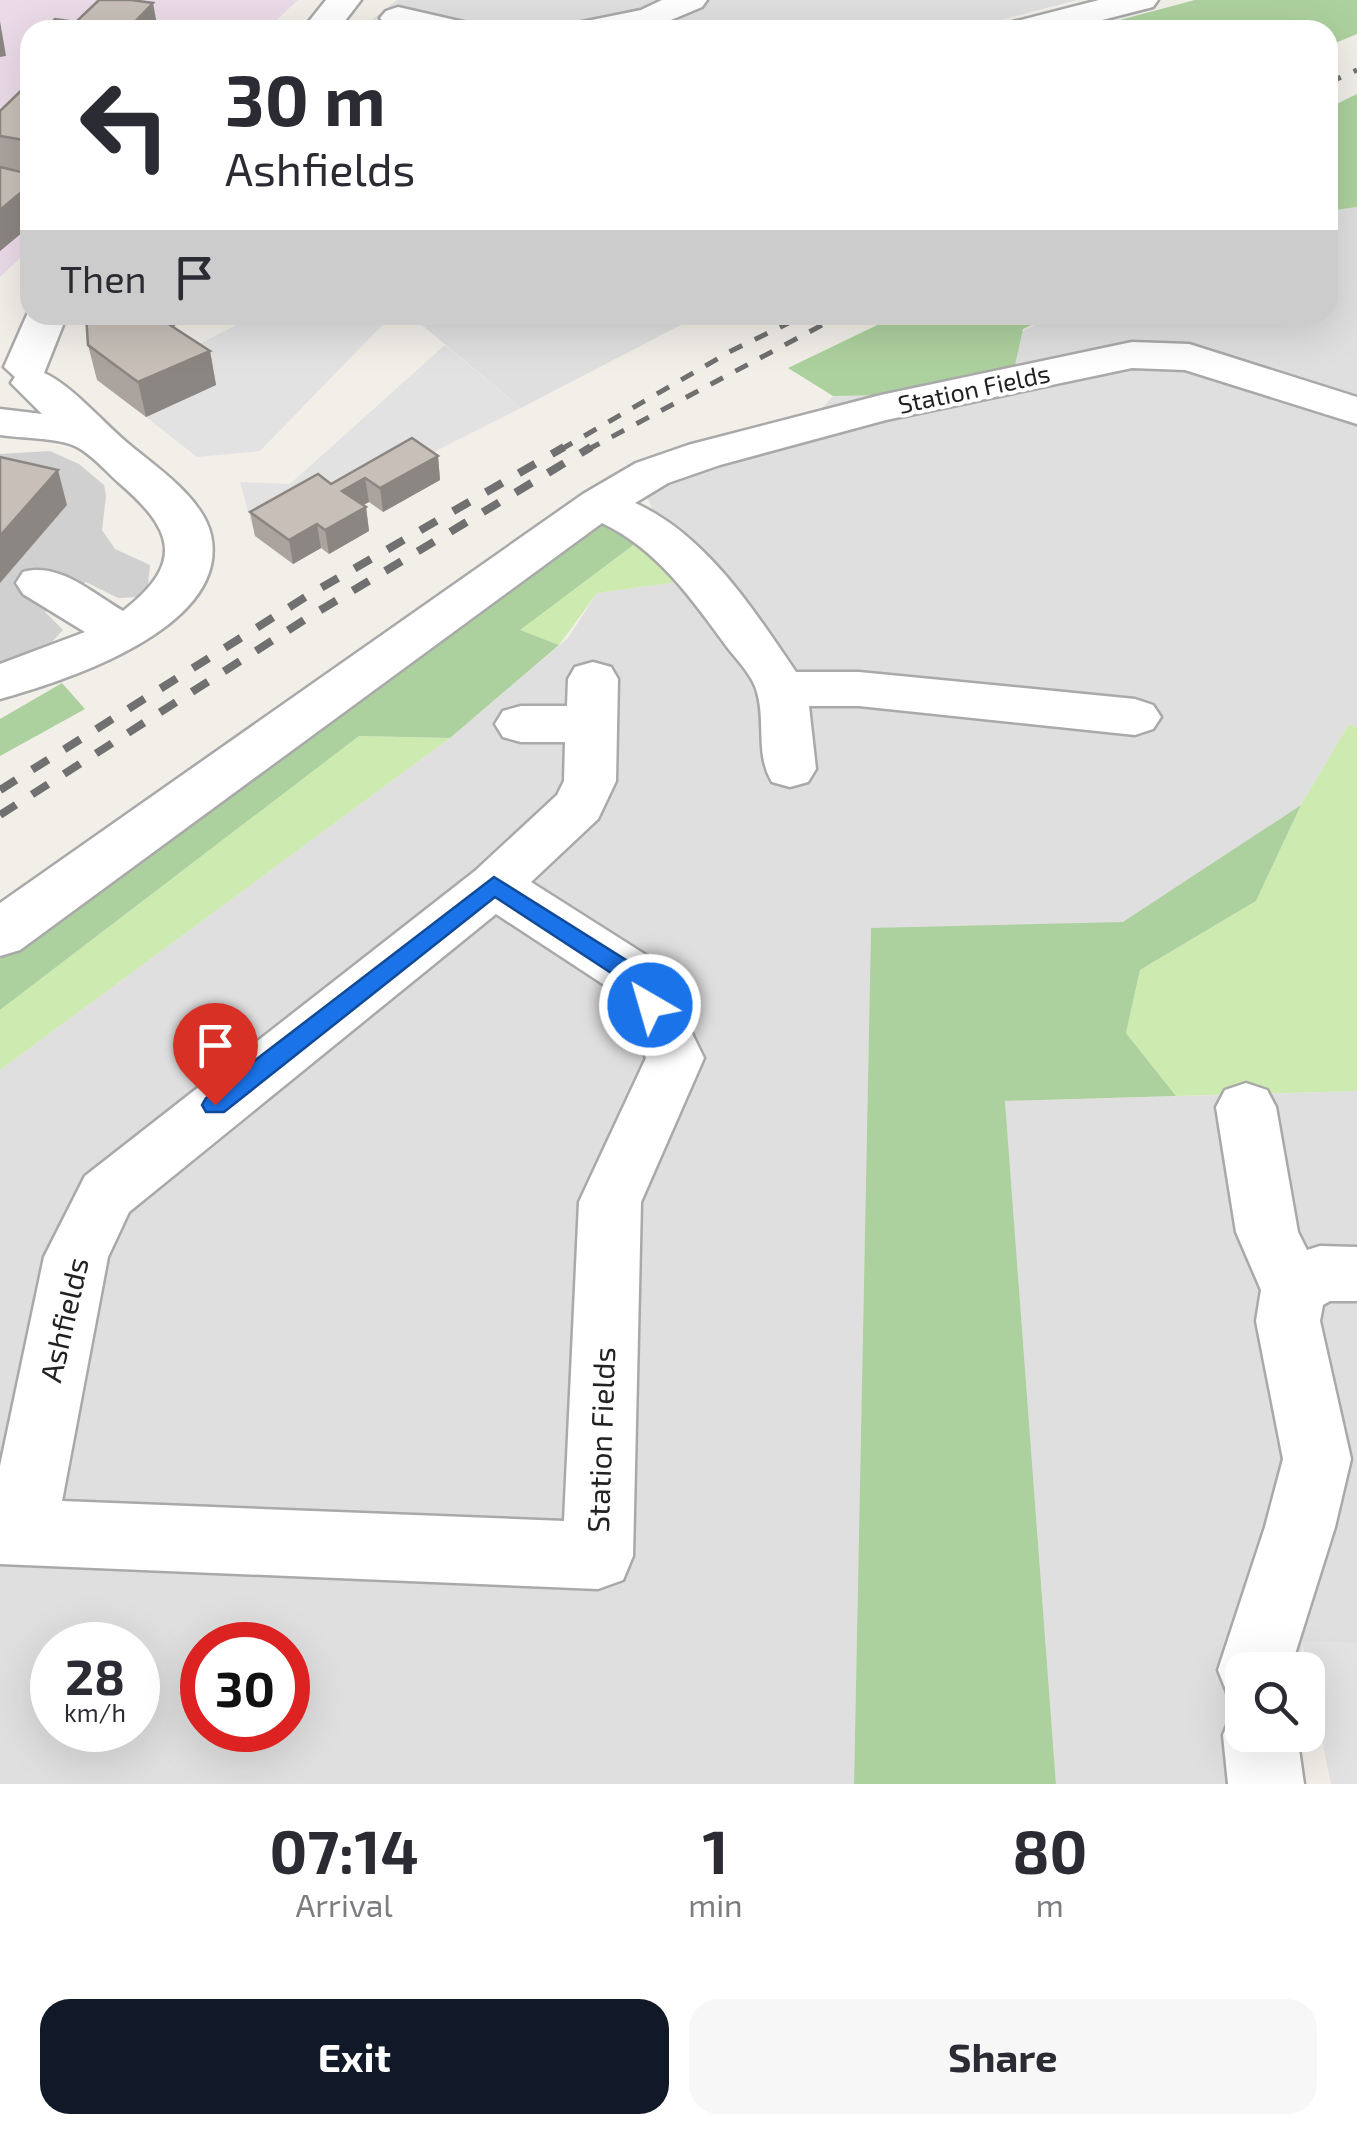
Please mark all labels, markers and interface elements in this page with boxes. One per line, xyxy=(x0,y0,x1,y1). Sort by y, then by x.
text: 30 m xyxy=(225,56,386,140)
icon: left xyxy=(60,60,190,190)
text: Ashfields xyxy=(225,141,415,195)
icon: arrive xyxy=(167,250,222,305)
text: Then xyxy=(60,255,147,301)
street label: Station Fields xyxy=(895,357,1053,419)
position arrow xyxy=(598,953,702,1057)
pin xyxy=(173,1003,258,1106)
icon: arrive xyxy=(188,1018,243,1073)
street label: Ashfields xyxy=(31,1254,95,1385)
street label: Station Fields xyxy=(579,1347,621,1533)
speed limit sign: 30 xyxy=(180,1622,310,1752)
text: 28 xyxy=(65,1645,125,1705)
map controls xyxy=(1225,1652,1325,1752)
button: search xyxy=(1225,1652,1325,1752)
text: km/h xyxy=(64,1697,126,1727)
text: 07:14 xyxy=(270,1814,419,1886)
text: 1 xyxy=(702,1814,728,1886)
text: 80 xyxy=(1012,1814,1087,1886)
text: Arrival xyxy=(295,1885,393,1923)
text: min xyxy=(688,1885,743,1923)
text: m xyxy=(1036,1885,1064,1923)
button: Exit xyxy=(40,1999,669,2114)
button: Share xyxy=(689,1999,1317,2114)

